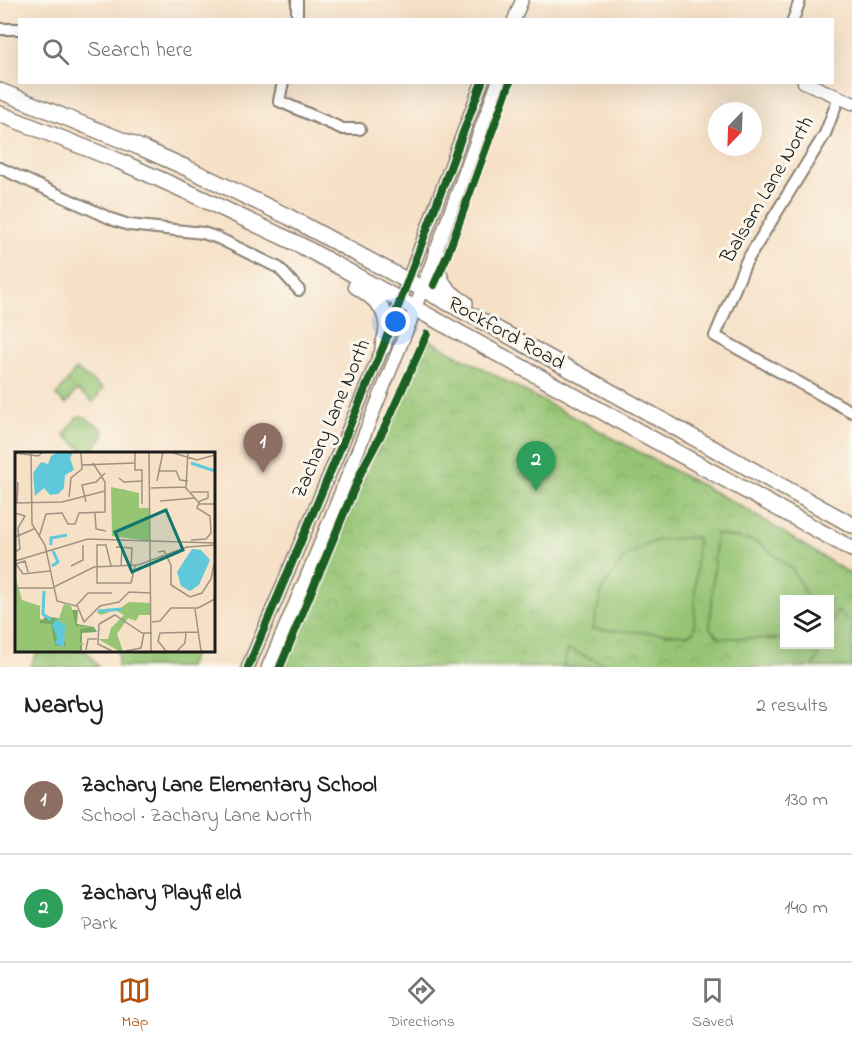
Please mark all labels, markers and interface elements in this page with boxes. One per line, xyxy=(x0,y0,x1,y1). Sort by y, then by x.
search box xyxy=(18,18,834,84)
icon: search xyxy=(39,35,72,68)
text: Search here xyxy=(87,35,192,67)
north arrow xyxy=(708,102,762,156)
street label: Balsam Lane North xyxy=(713,111,822,270)
street label: Rockford Road xyxy=(442,289,570,379)
your location xyxy=(381,307,410,336)
street label: Zachary Lane North xyxy=(285,335,381,504)
pin: 1 xyxy=(244,424,282,473)
pin: 2 xyxy=(516,442,556,491)
inset map xyxy=(15,452,214,652)
map controls xyxy=(780,595,834,649)
button: layers xyxy=(780,595,834,649)
text: Nearby xyxy=(24,687,103,725)
text: 2 results xyxy=(756,692,828,721)
text: Zachary Lane Elementary School xyxy=(81,770,377,802)
text: 1 xyxy=(40,786,47,815)
text: 130 m xyxy=(784,786,828,815)
text: School · Zachary Lane North xyxy=(81,802,312,831)
text: Zachary Playfield xyxy=(81,878,241,910)
text: 2 xyxy=(39,894,48,923)
text: 140 m xyxy=(784,894,828,923)
text: Park xyxy=(81,910,117,939)
tab: Map xyxy=(118,974,151,1034)
tab: Directions xyxy=(388,974,455,1034)
tab: Saved xyxy=(692,974,734,1034)

